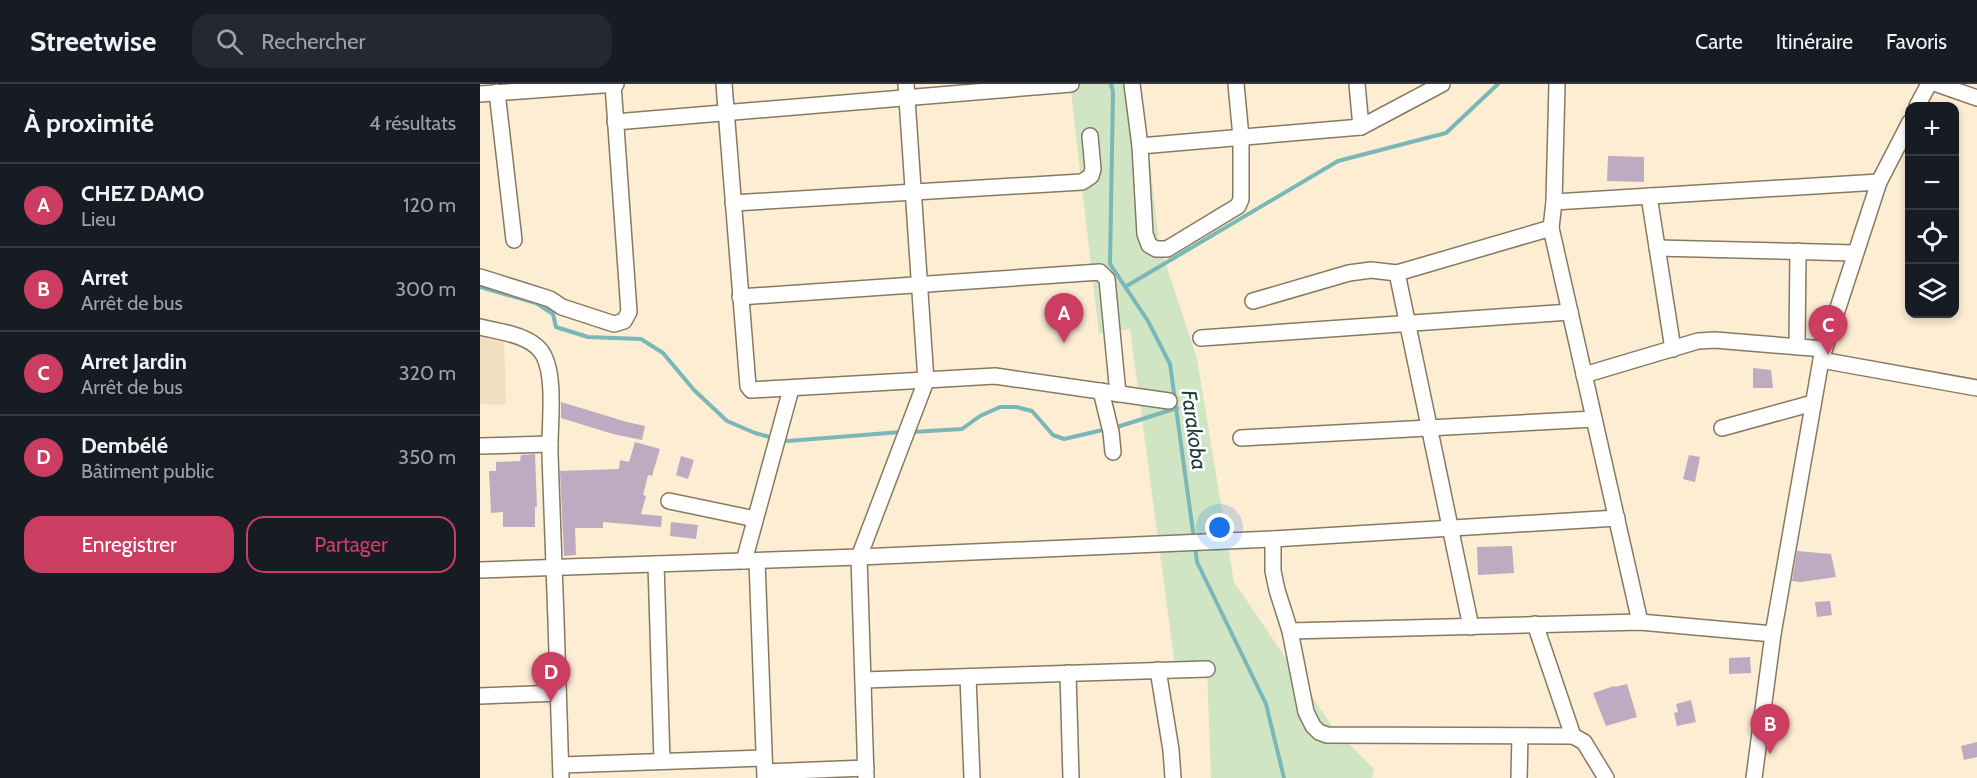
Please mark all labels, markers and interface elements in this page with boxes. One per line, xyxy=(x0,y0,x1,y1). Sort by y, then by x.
search box xyxy=(192,14,612,68)
text: Streetwise xyxy=(30,24,156,58)
icon: search xyxy=(213,25,246,58)
text: Rechercher xyxy=(261,28,365,55)
text: Carte xyxy=(1695,29,1743,54)
text: Itinéraire xyxy=(1776,29,1853,54)
text: Favoris xyxy=(1886,29,1947,54)
map controls xyxy=(1905,102,1959,318)
button: + xyxy=(1905,102,1959,156)
text: À proximité xyxy=(24,107,154,139)
text: 4 résultats xyxy=(369,111,456,135)
button: − xyxy=(1905,156,1959,210)
text: CHEZ DAMO xyxy=(81,180,204,207)
text: A xyxy=(37,193,50,217)
text: 120 m xyxy=(403,193,456,217)
text: Lieu xyxy=(81,207,116,231)
button: locate xyxy=(1905,210,1959,264)
text: Arret xyxy=(81,264,128,291)
button: layers xyxy=(1905,264,1959,318)
text: B xyxy=(37,277,50,301)
text: 300 m xyxy=(395,277,456,301)
text: Arrêt de bus xyxy=(81,291,183,315)
pin: A xyxy=(1044,294,1084,343)
pin: C xyxy=(1808,306,1848,355)
text: Arret Jardin xyxy=(81,348,187,375)
text: C xyxy=(37,361,50,385)
text: 320 m xyxy=(399,361,456,385)
text: Arrêt de bus xyxy=(81,375,183,399)
water label: Farakoba xyxy=(1177,388,1212,471)
text: Dembélé xyxy=(81,432,168,459)
text: D xyxy=(36,445,51,469)
text: 350 m xyxy=(398,445,456,469)
text: Bâtiment public xyxy=(81,459,214,483)
your location xyxy=(1205,513,1234,542)
button: Enregistrer xyxy=(24,516,234,573)
button: Partager xyxy=(246,516,456,573)
pin: D xyxy=(532,652,570,702)
pin: B xyxy=(1750,704,1790,754)

